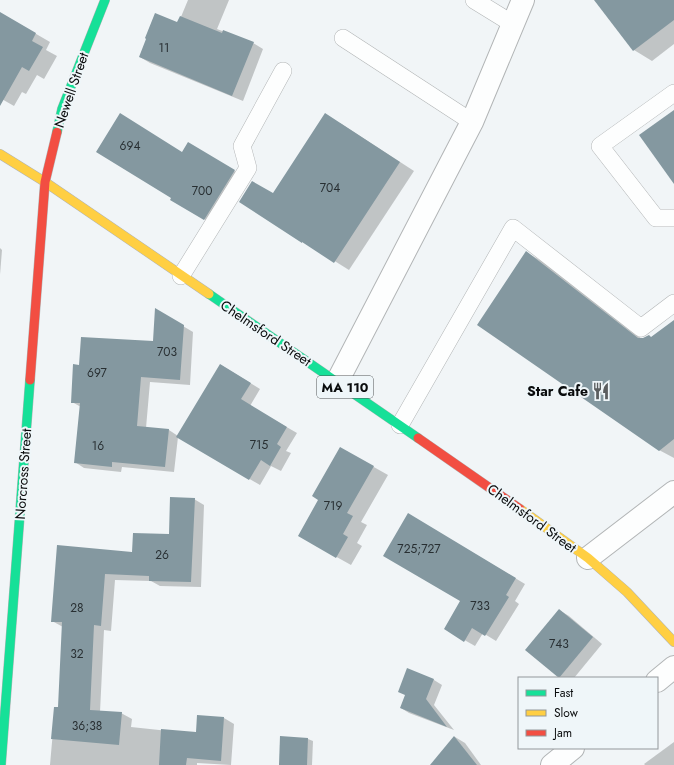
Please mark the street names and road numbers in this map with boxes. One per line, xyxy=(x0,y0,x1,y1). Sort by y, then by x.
street label: Newell Street xyxy=(49,49,93,130)
street label: Chelmsford Street xyxy=(216,295,316,371)
road number: MA 110 xyxy=(317,376,373,398)
street label: Norcross Street xyxy=(10,427,36,520)
street label: Chelmsford Street xyxy=(483,479,581,558)

